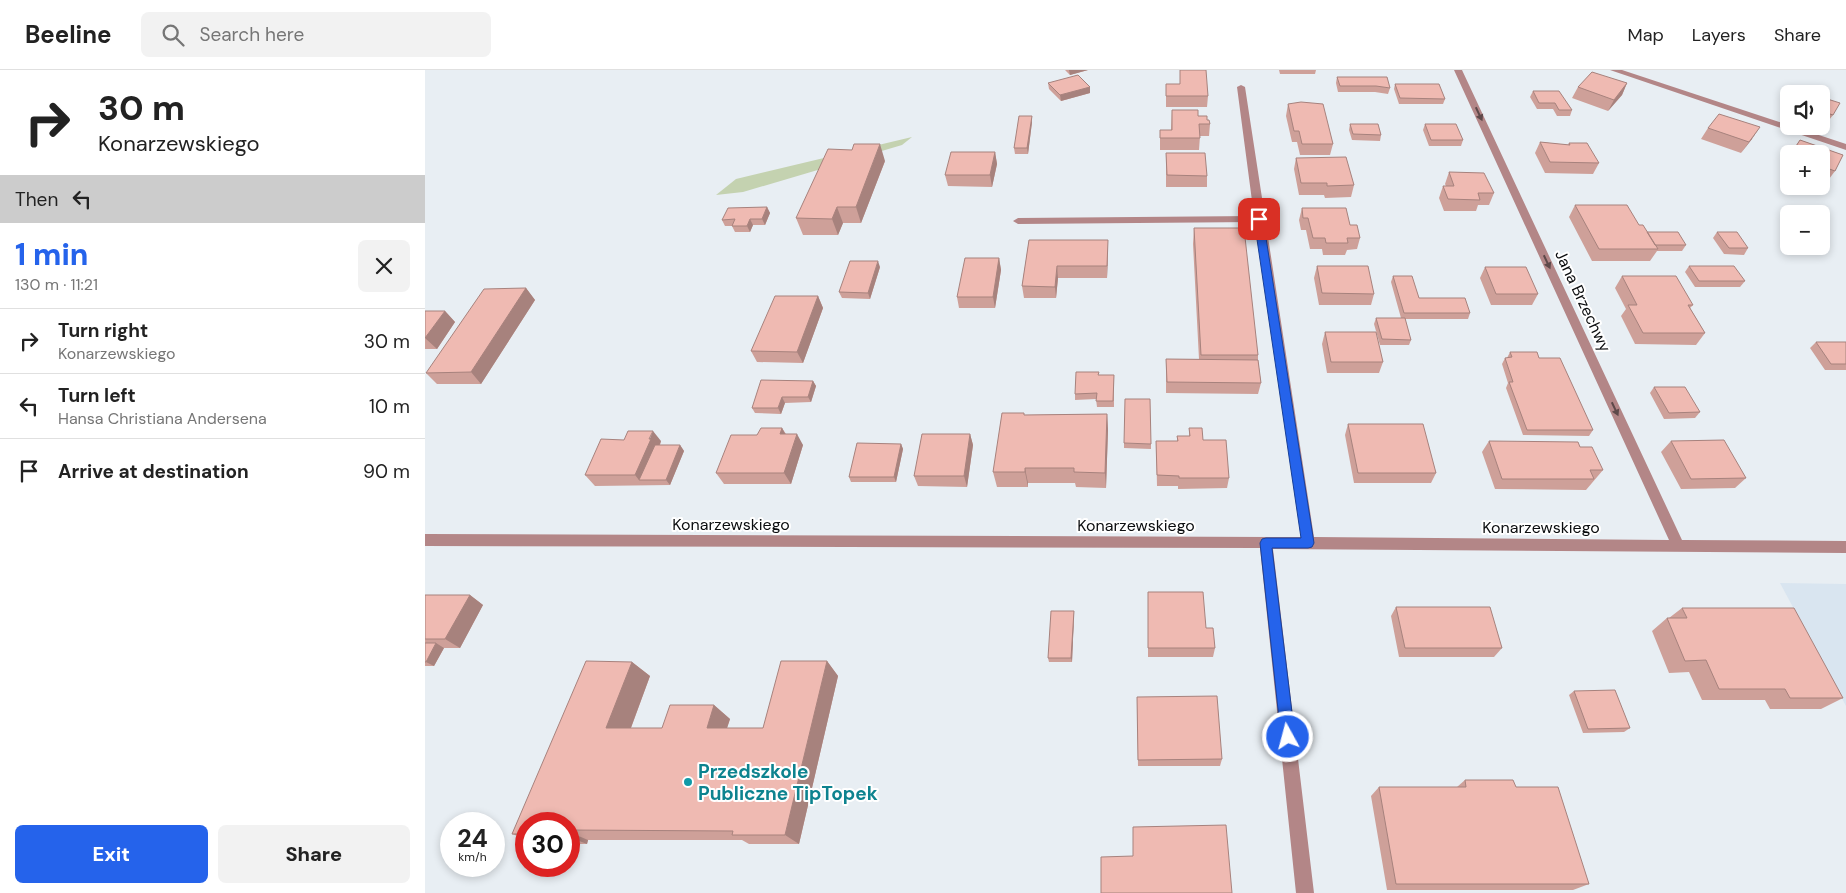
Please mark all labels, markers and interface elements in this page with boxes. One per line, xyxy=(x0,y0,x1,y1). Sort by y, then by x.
search box xyxy=(141,12,491,57)
text: Beeline xyxy=(25,19,111,50)
icon: search xyxy=(159,21,187,49)
text: Search here xyxy=(199,22,304,47)
text: Map xyxy=(1628,23,1664,47)
text: Layers xyxy=(1692,23,1746,47)
text: Share xyxy=(1774,23,1821,47)
text: 30 m xyxy=(98,85,185,131)
map controls xyxy=(1780,85,1830,255)
button: sound xyxy=(1780,85,1830,135)
icon: right xyxy=(15,90,80,155)
one-way arrow xyxy=(1475,107,1483,121)
text: Konarzewskiego xyxy=(98,129,260,158)
button: + xyxy=(1780,145,1830,195)
icon: left xyxy=(68,185,96,213)
text: Then xyxy=(15,187,58,212)
pin xyxy=(1238,198,1280,240)
icon: arrive xyxy=(1245,205,1273,233)
button: − xyxy=(1780,205,1830,255)
text: 1 min xyxy=(15,235,88,274)
button: close xyxy=(358,240,410,292)
street label: Jana Brzechwy xyxy=(1550,247,1616,356)
one-way arrow xyxy=(1543,255,1551,269)
text: 130 m · 11:21 xyxy=(15,274,98,295)
text: Turn right xyxy=(58,318,148,343)
icon: right xyxy=(15,327,43,355)
text: 30 m xyxy=(364,329,410,354)
text: Konarzewskiego xyxy=(58,343,176,364)
text: Turn left xyxy=(58,383,136,408)
icon: left xyxy=(15,392,43,420)
text: 10 m xyxy=(369,394,410,419)
one-way arrow xyxy=(1611,402,1619,416)
text: Hansa Christiana Andersena xyxy=(58,408,267,429)
icon: arrive xyxy=(15,457,43,485)
text: Arrive at destination xyxy=(58,459,249,484)
text: 90 m xyxy=(363,459,410,484)
street label: Konarzewskiego xyxy=(672,514,790,535)
street label: Konarzewskiego xyxy=(1077,515,1195,536)
street label: Konarzewskiego xyxy=(1482,517,1600,538)
position arrow xyxy=(1261,710,1313,762)
place label: Przedszkole Publiczne TipTopek xyxy=(698,759,878,806)
marker: Przedszkole Publiczne TipTopek xyxy=(682,776,694,788)
speed limit sign: 30 xyxy=(515,812,580,877)
text: 24 xyxy=(457,822,488,855)
button: Exit xyxy=(15,825,208,883)
button: Share xyxy=(218,825,410,883)
text: km/h xyxy=(458,849,487,865)

